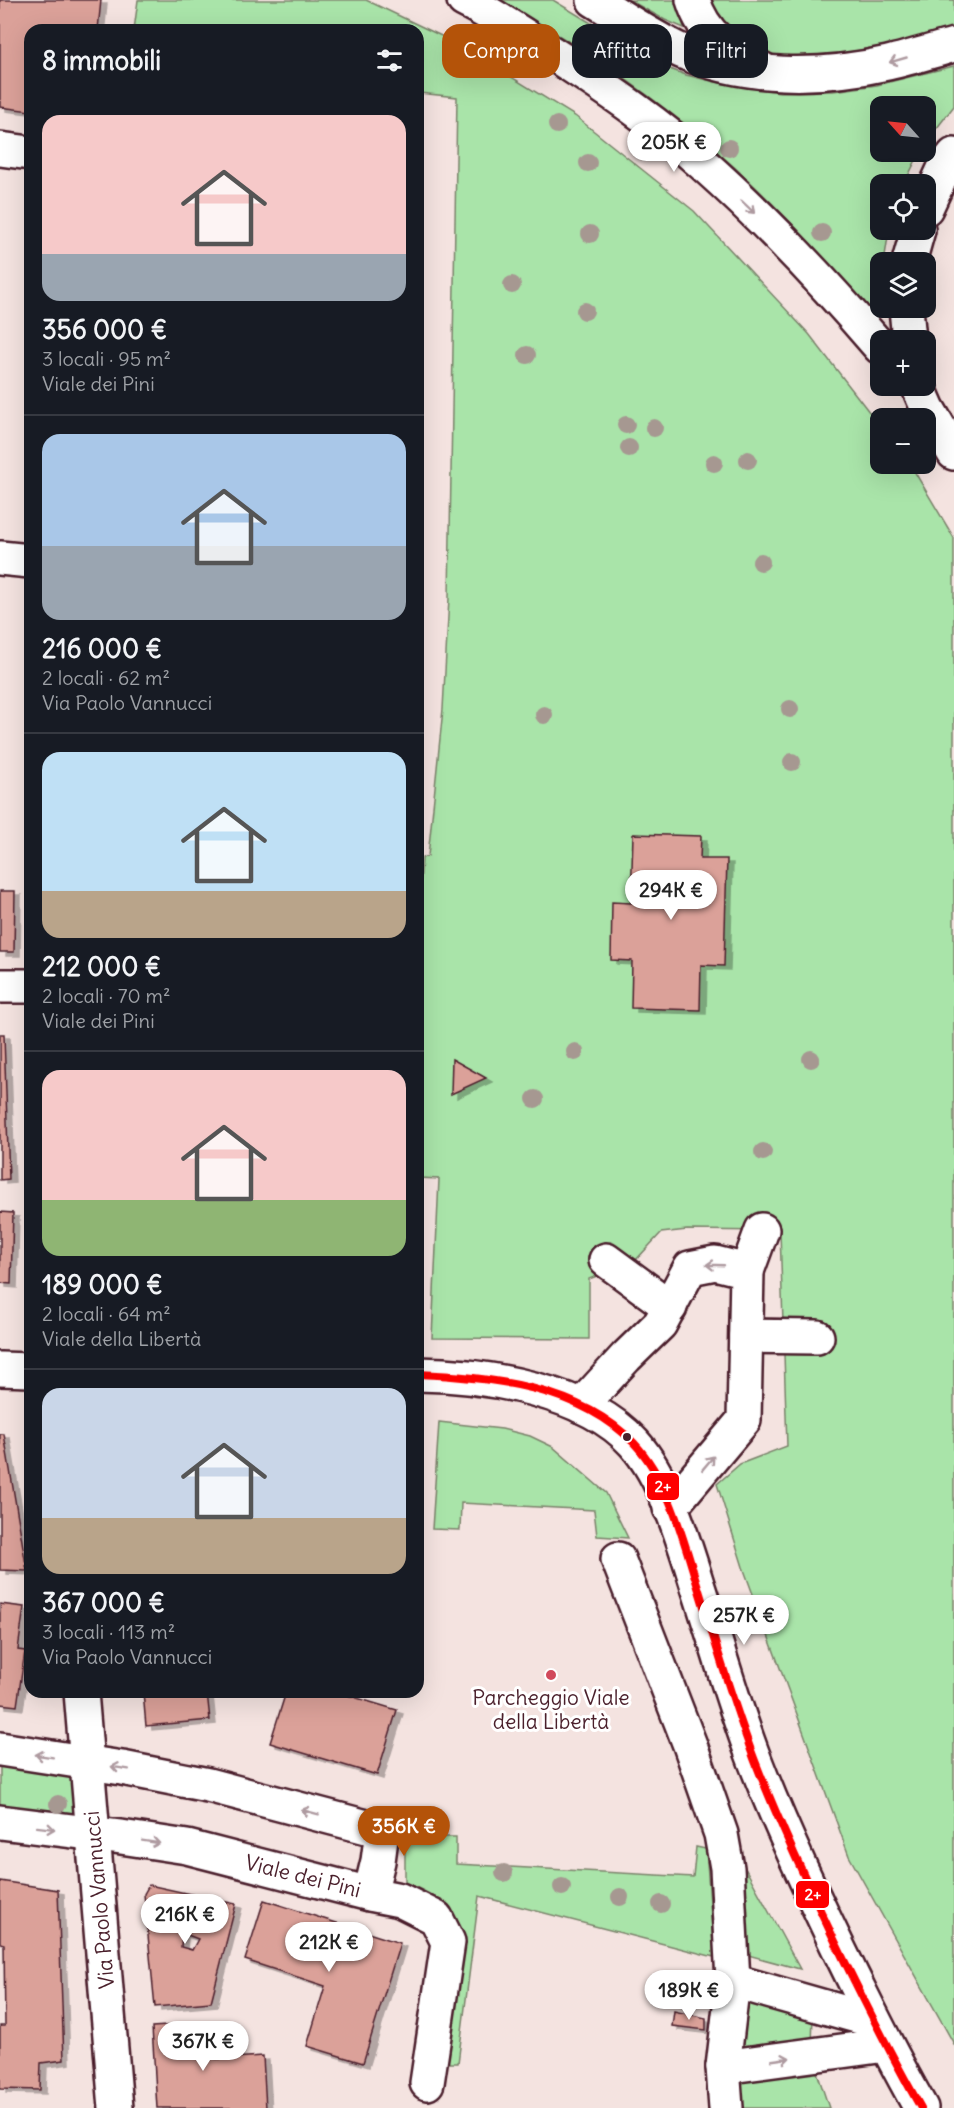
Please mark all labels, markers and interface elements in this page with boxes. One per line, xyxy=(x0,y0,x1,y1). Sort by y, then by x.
chip: Compra xyxy=(442,24,560,78)
chip: Affitta xyxy=(572,24,672,78)
chip: Filtri xyxy=(684,24,768,78)
text: 8 immobili xyxy=(42,44,161,77)
icon: filters xyxy=(373,44,406,77)
one-way arrow xyxy=(888,55,907,66)
north arrow xyxy=(870,96,936,162)
map controls xyxy=(870,96,936,474)
pin: 205K € xyxy=(625,122,723,173)
text: 205K € xyxy=(641,129,707,154)
icon: home xyxy=(170,154,278,262)
button: locate xyxy=(870,174,936,240)
one-way arrow xyxy=(741,200,756,214)
button: layers xyxy=(870,252,936,318)
text: 356 000 € xyxy=(42,313,167,346)
button: + xyxy=(870,330,936,396)
text: 3 locali · 95 m² xyxy=(42,346,171,371)
text: Viale dei Pini xyxy=(42,371,155,396)
button: − xyxy=(870,408,936,474)
icon: home xyxy=(170,473,278,581)
text: 216 000 € xyxy=(42,632,162,665)
text: 2 locali · 62 m² xyxy=(42,665,170,690)
text: Via Paolo Vannucci xyxy=(42,690,212,715)
icon: home xyxy=(170,791,278,899)
pin: 294K € xyxy=(622,870,720,921)
text: 294K € xyxy=(639,877,703,902)
text: 212 000 € xyxy=(42,950,161,983)
text: 2 locali · 70 m² xyxy=(42,983,171,1008)
text: Viale dei Pini xyxy=(42,1008,155,1033)
icon: home xyxy=(170,1109,278,1217)
one-way arrow xyxy=(706,1260,726,1271)
text: 189 000 € xyxy=(42,1268,163,1301)
text: 2 locali · 64 m² xyxy=(42,1301,171,1326)
text: Viale della Libertà xyxy=(42,1326,202,1351)
icon: home xyxy=(170,1427,278,1535)
unlabelled marker xyxy=(621,1431,633,1443)
one-way arrow xyxy=(701,1456,715,1471)
line badge: 2+ xyxy=(646,1472,680,1501)
text: 2+ xyxy=(655,1476,672,1496)
text: 367 000 € xyxy=(42,1586,165,1619)
pin: 257K € xyxy=(695,1595,793,1646)
text: 257K € xyxy=(713,1602,775,1627)
text: 3 locali · 113 m² xyxy=(42,1619,175,1644)
text: Via Paolo Vannucci xyxy=(42,1644,212,1669)
marker: Parcheggio Viale della Libertà xyxy=(544,1668,558,1682)
place label: Parcheggio Viale della Libertà xyxy=(472,1684,630,1735)
one-way arrow xyxy=(34,1750,54,1761)
one-way arrow xyxy=(111,1762,131,1773)
one-way arrow xyxy=(301,1806,320,1817)
pin: 356K € xyxy=(355,1806,453,1857)
street label: Via Paolo Vannucci xyxy=(78,1810,120,1990)
text: 356K € xyxy=(372,1813,436,1838)
one-way arrow xyxy=(36,1822,56,1833)
one-way arrow xyxy=(140,1836,160,1847)
street label: Viale dei Pini xyxy=(242,1849,364,1903)
line badge: 2+ xyxy=(795,1880,830,1909)
text: 2+ xyxy=(805,1884,822,1904)
pin: 216K € xyxy=(136,1894,234,1945)
text: 216K € xyxy=(155,1901,215,1926)
pin: 212K € xyxy=(280,1922,378,1973)
text: 212K € xyxy=(299,1929,359,1954)
pin: 189K € xyxy=(640,1970,738,2021)
text: 189K € xyxy=(659,1977,719,2002)
pin: 367K € xyxy=(154,2021,252,2072)
text: 367K € xyxy=(172,2028,234,2053)
one-way arrow xyxy=(771,2054,791,2065)

